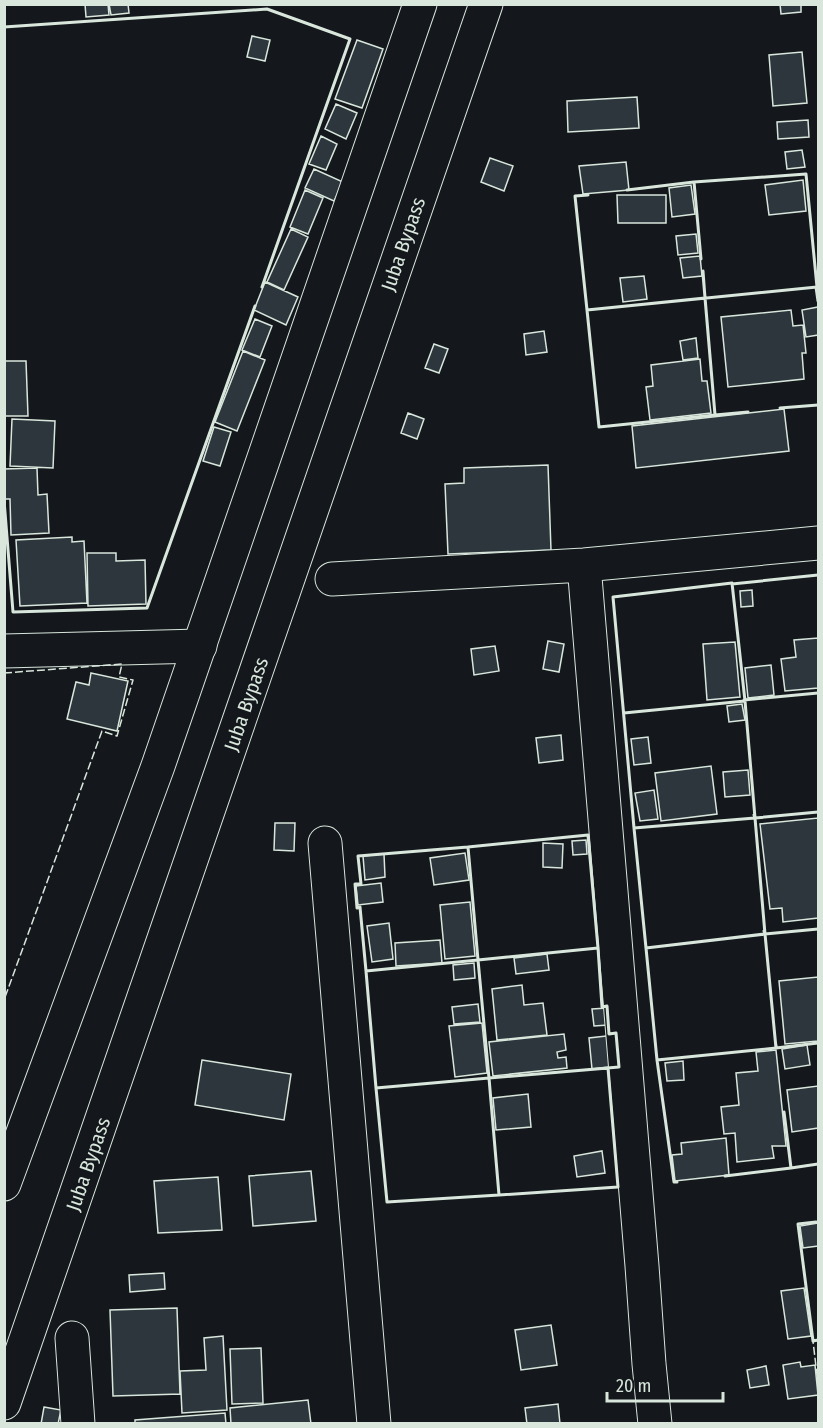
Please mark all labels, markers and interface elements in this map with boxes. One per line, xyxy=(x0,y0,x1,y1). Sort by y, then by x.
street label: Juba Bypass xyxy=(376,194,430,294)
street label: Juba Bypass xyxy=(219,654,273,754)
street label: Juba Bypass xyxy=(61,1114,115,1214)
scale bar xyxy=(607,1365,722,1403)
text: 20 m xyxy=(616,1375,651,1397)

